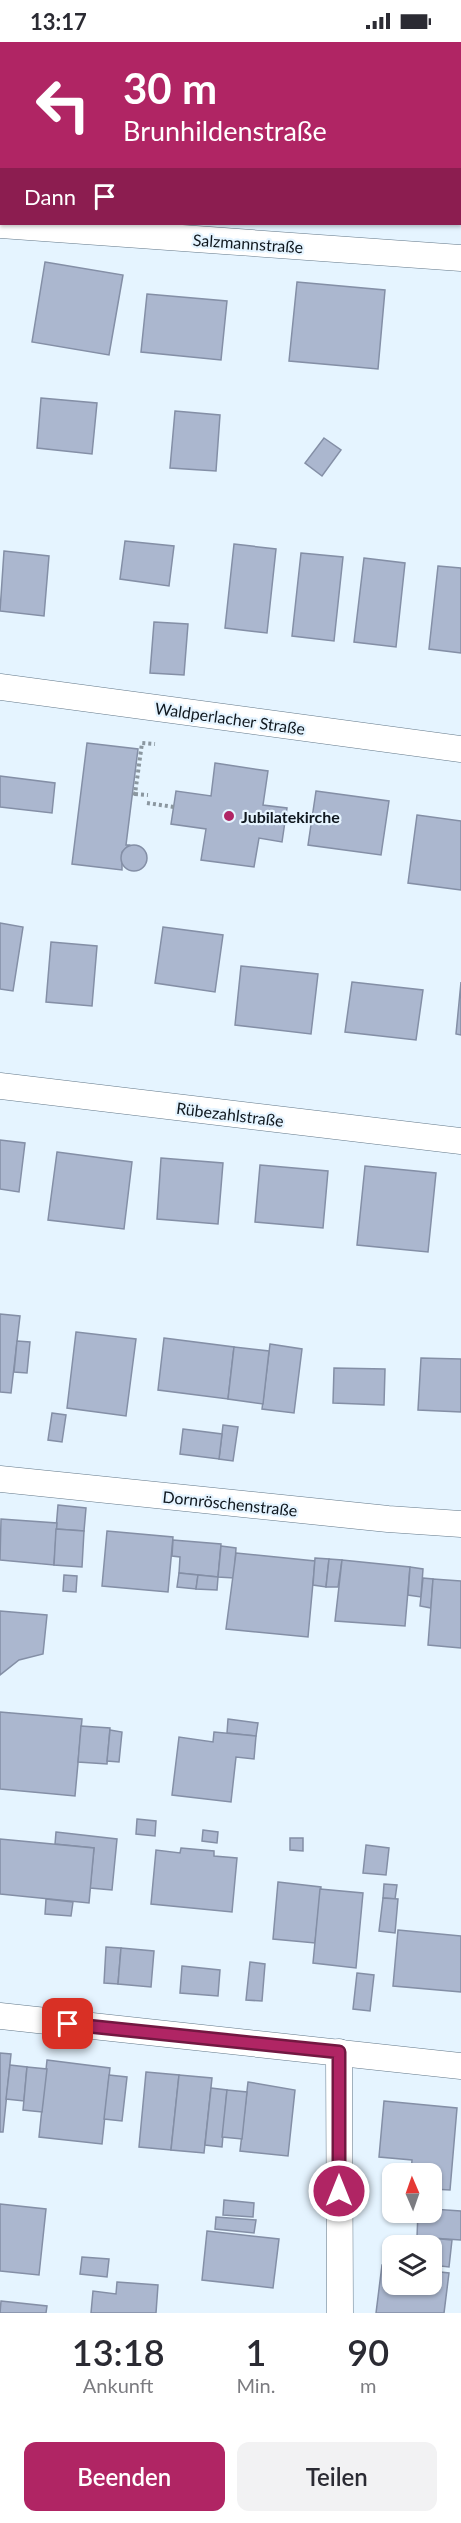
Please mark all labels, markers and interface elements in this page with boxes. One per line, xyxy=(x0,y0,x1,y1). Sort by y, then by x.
text: 13:17 xyxy=(30,8,87,35)
text: 30 m xyxy=(123,63,217,113)
icon: left xyxy=(24,66,102,144)
text: Brunhildenstraße xyxy=(123,114,327,147)
icon: arrive xyxy=(88,180,121,213)
text: Dann xyxy=(24,183,76,210)
street label: Salzmannstraße xyxy=(192,230,304,256)
street label: Waldperlacher Straße xyxy=(154,698,306,738)
place label: Jubilatekirche xyxy=(241,807,340,826)
marker: Jubilatekirche xyxy=(222,809,236,823)
street label: Rübezahlstraße xyxy=(175,1098,285,1130)
street label: Dornröschenstraße xyxy=(162,1486,298,1520)
pin xyxy=(42,1998,93,2049)
icon: arrive xyxy=(51,2007,84,2040)
position arrow xyxy=(307,2159,371,2223)
north arrow xyxy=(382,2163,442,2223)
map controls xyxy=(382,2163,442,2295)
button: layers xyxy=(382,2235,442,2295)
text: 13:18 xyxy=(72,2330,165,2374)
text: 1 xyxy=(246,2330,266,2374)
text: 90 xyxy=(347,2330,389,2374)
text: Ankunft xyxy=(83,2373,154,2397)
text: Min. xyxy=(236,2373,276,2397)
text: m xyxy=(360,2373,376,2397)
button: Beenden xyxy=(24,2442,225,2511)
button: Teilen xyxy=(237,2442,437,2511)

